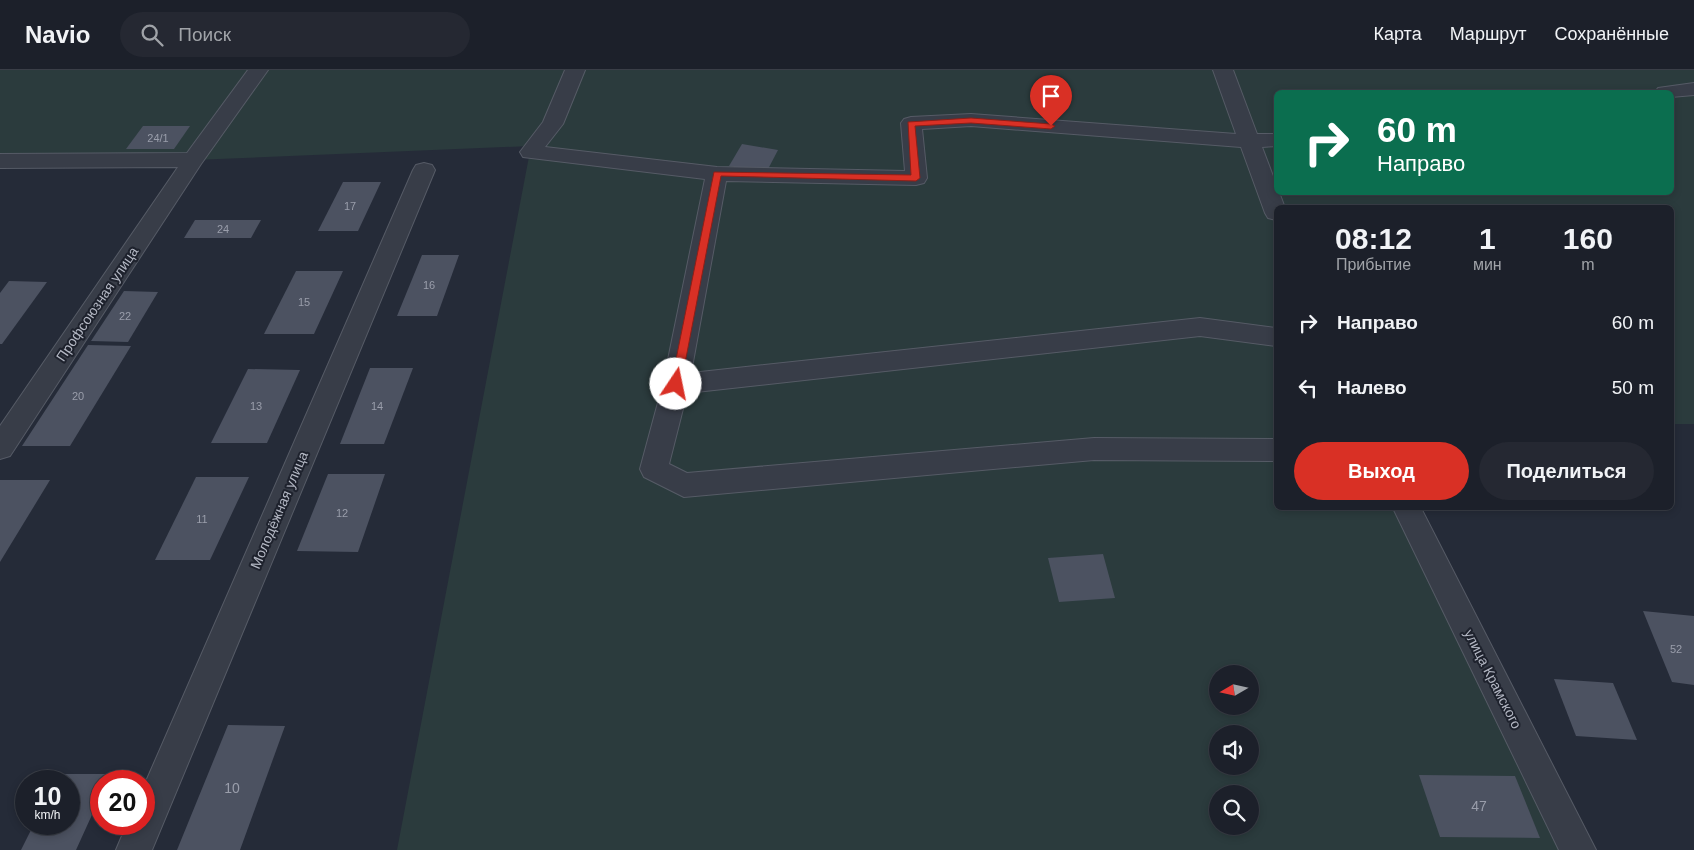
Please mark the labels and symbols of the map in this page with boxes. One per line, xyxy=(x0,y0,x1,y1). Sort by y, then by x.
pin xyxy=(1030,75,1072,126)
house number: 24/1 xyxy=(147,132,169,144)
house number: 17 xyxy=(344,200,356,212)
house number: 24 xyxy=(217,223,229,235)
street label: Профсоюзная улица xyxy=(53,244,141,364)
house number: 16 xyxy=(423,279,435,291)
house number: 15 xyxy=(298,296,310,308)
house number: 22 xyxy=(119,310,131,322)
position arrow xyxy=(649,357,701,409)
house number: 20 xyxy=(72,390,84,402)
house number: 13 xyxy=(250,400,262,412)
house number: 14 xyxy=(371,400,383,412)
street label: Молодёжная улица xyxy=(247,449,311,571)
house number: 12 xyxy=(336,507,348,519)
house number: 11 xyxy=(196,513,208,525)
street label: улица Крамского xyxy=(1461,627,1525,732)
house number: 52 xyxy=(1670,643,1682,655)
north arrow xyxy=(1209,665,1259,715)
speed limit sign: 20 xyxy=(90,770,155,835)
house number: 10 xyxy=(224,780,240,796)
house number: 47 xyxy=(1471,798,1487,814)

